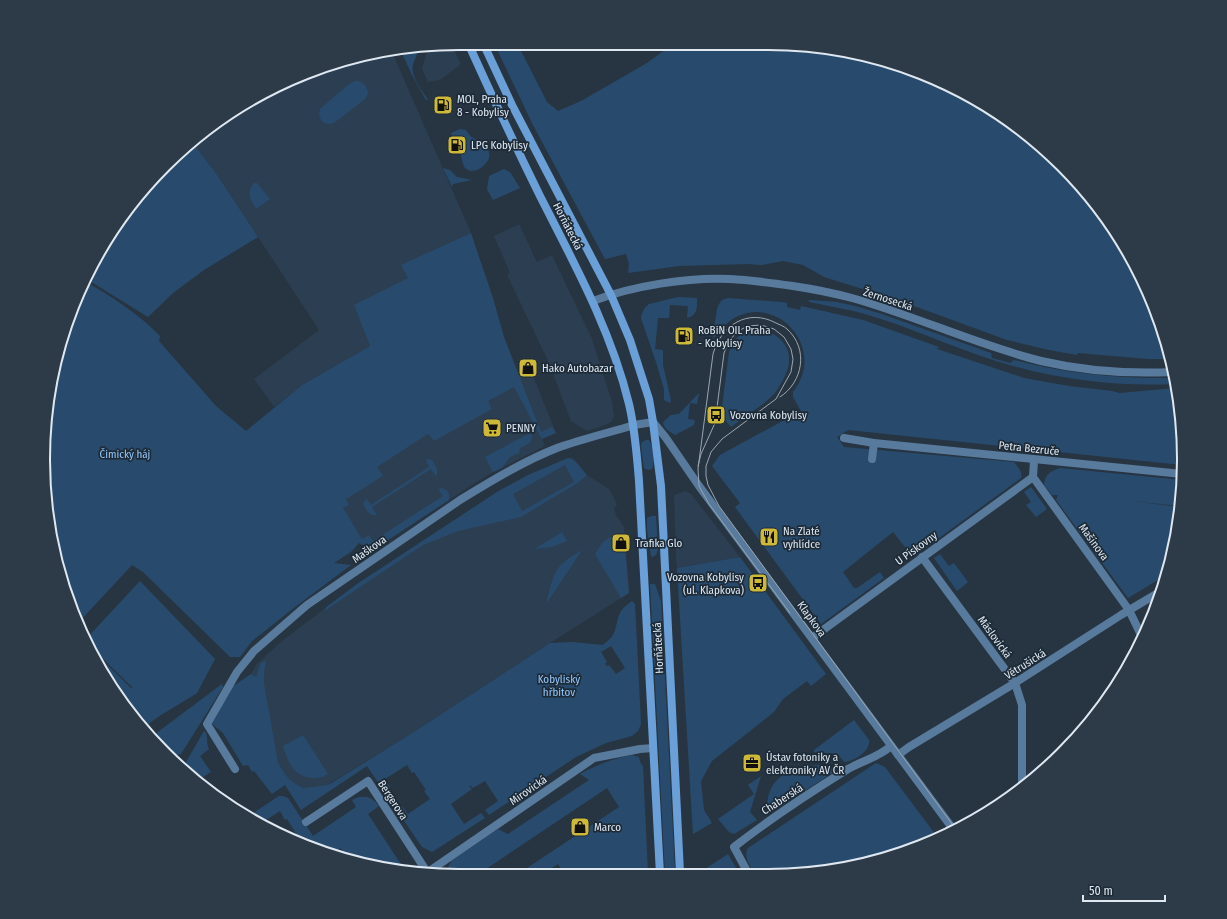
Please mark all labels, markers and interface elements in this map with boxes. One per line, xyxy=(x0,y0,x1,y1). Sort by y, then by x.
place label: MOL, Praha 8 - Kobylisy xyxy=(457,93,509,119)
fuel station icon: MOL, Praha 8 - Kobylisy xyxy=(432,94,454,116)
fuel station icon: LPG Kobylisy xyxy=(446,134,468,156)
place label: LPG Kobylisy xyxy=(471,139,528,152)
street label: Horňátecká xyxy=(550,200,585,252)
street label: Žernosecká xyxy=(862,284,914,314)
place label: RoBiN OIL Praha - Kobylisy xyxy=(698,324,771,350)
fuel station icon: RoBiN OIL Praha - Kobylisy xyxy=(673,325,695,347)
shop icon: Hako Autobazar xyxy=(517,357,539,379)
place label: Hako Autobazar xyxy=(542,362,613,375)
bus stop icon: Vozovna Kobylisy xyxy=(705,404,727,426)
place label: Vozovna Kobylisy xyxy=(730,409,807,422)
supermarket icon: PENNY xyxy=(481,417,503,439)
place label: PENNY xyxy=(506,422,536,435)
street label: Petra Bezruče xyxy=(998,439,1060,458)
park label: Čimický háj xyxy=(100,447,151,461)
street label: Mašínova xyxy=(1076,521,1111,563)
place label: Na Zlaté vyhlídce xyxy=(783,525,820,551)
restaurant icon: Na Zlaté vyhlídce xyxy=(758,526,780,548)
street label: U Pískovny xyxy=(893,529,940,568)
shop icon: Trafika Glo xyxy=(610,532,632,554)
street label: Maškova xyxy=(350,533,389,566)
place label: Trafika Glo xyxy=(635,537,682,550)
place label: Vozovna Kobylisy (ul. Klapkova) xyxy=(667,571,744,597)
bus stop icon: Vozovna Kobylisy (ul. Klapkova) xyxy=(747,572,769,594)
street label: Klapkova xyxy=(794,599,829,640)
street label: Máslovická xyxy=(975,614,1014,661)
street label: Horňátecká xyxy=(651,622,666,674)
street label: Větrušická xyxy=(1002,647,1048,682)
park label: Kobyliský hřbitov xyxy=(538,673,580,699)
place label: Ústav fotoniky a elektroniky AV ČR xyxy=(766,750,844,777)
office icon: Ústav fotoniky a elektroniky AV ČR xyxy=(741,752,763,774)
street label: Mirovická xyxy=(507,773,549,808)
street label: Bergerova xyxy=(375,778,410,823)
street label: Chaberská xyxy=(759,781,805,818)
shop icon: Marco xyxy=(569,816,591,838)
place label: Marco xyxy=(594,821,621,834)
scale bar xyxy=(1083,877,1165,903)
text: 50 m xyxy=(1089,884,1113,898)

